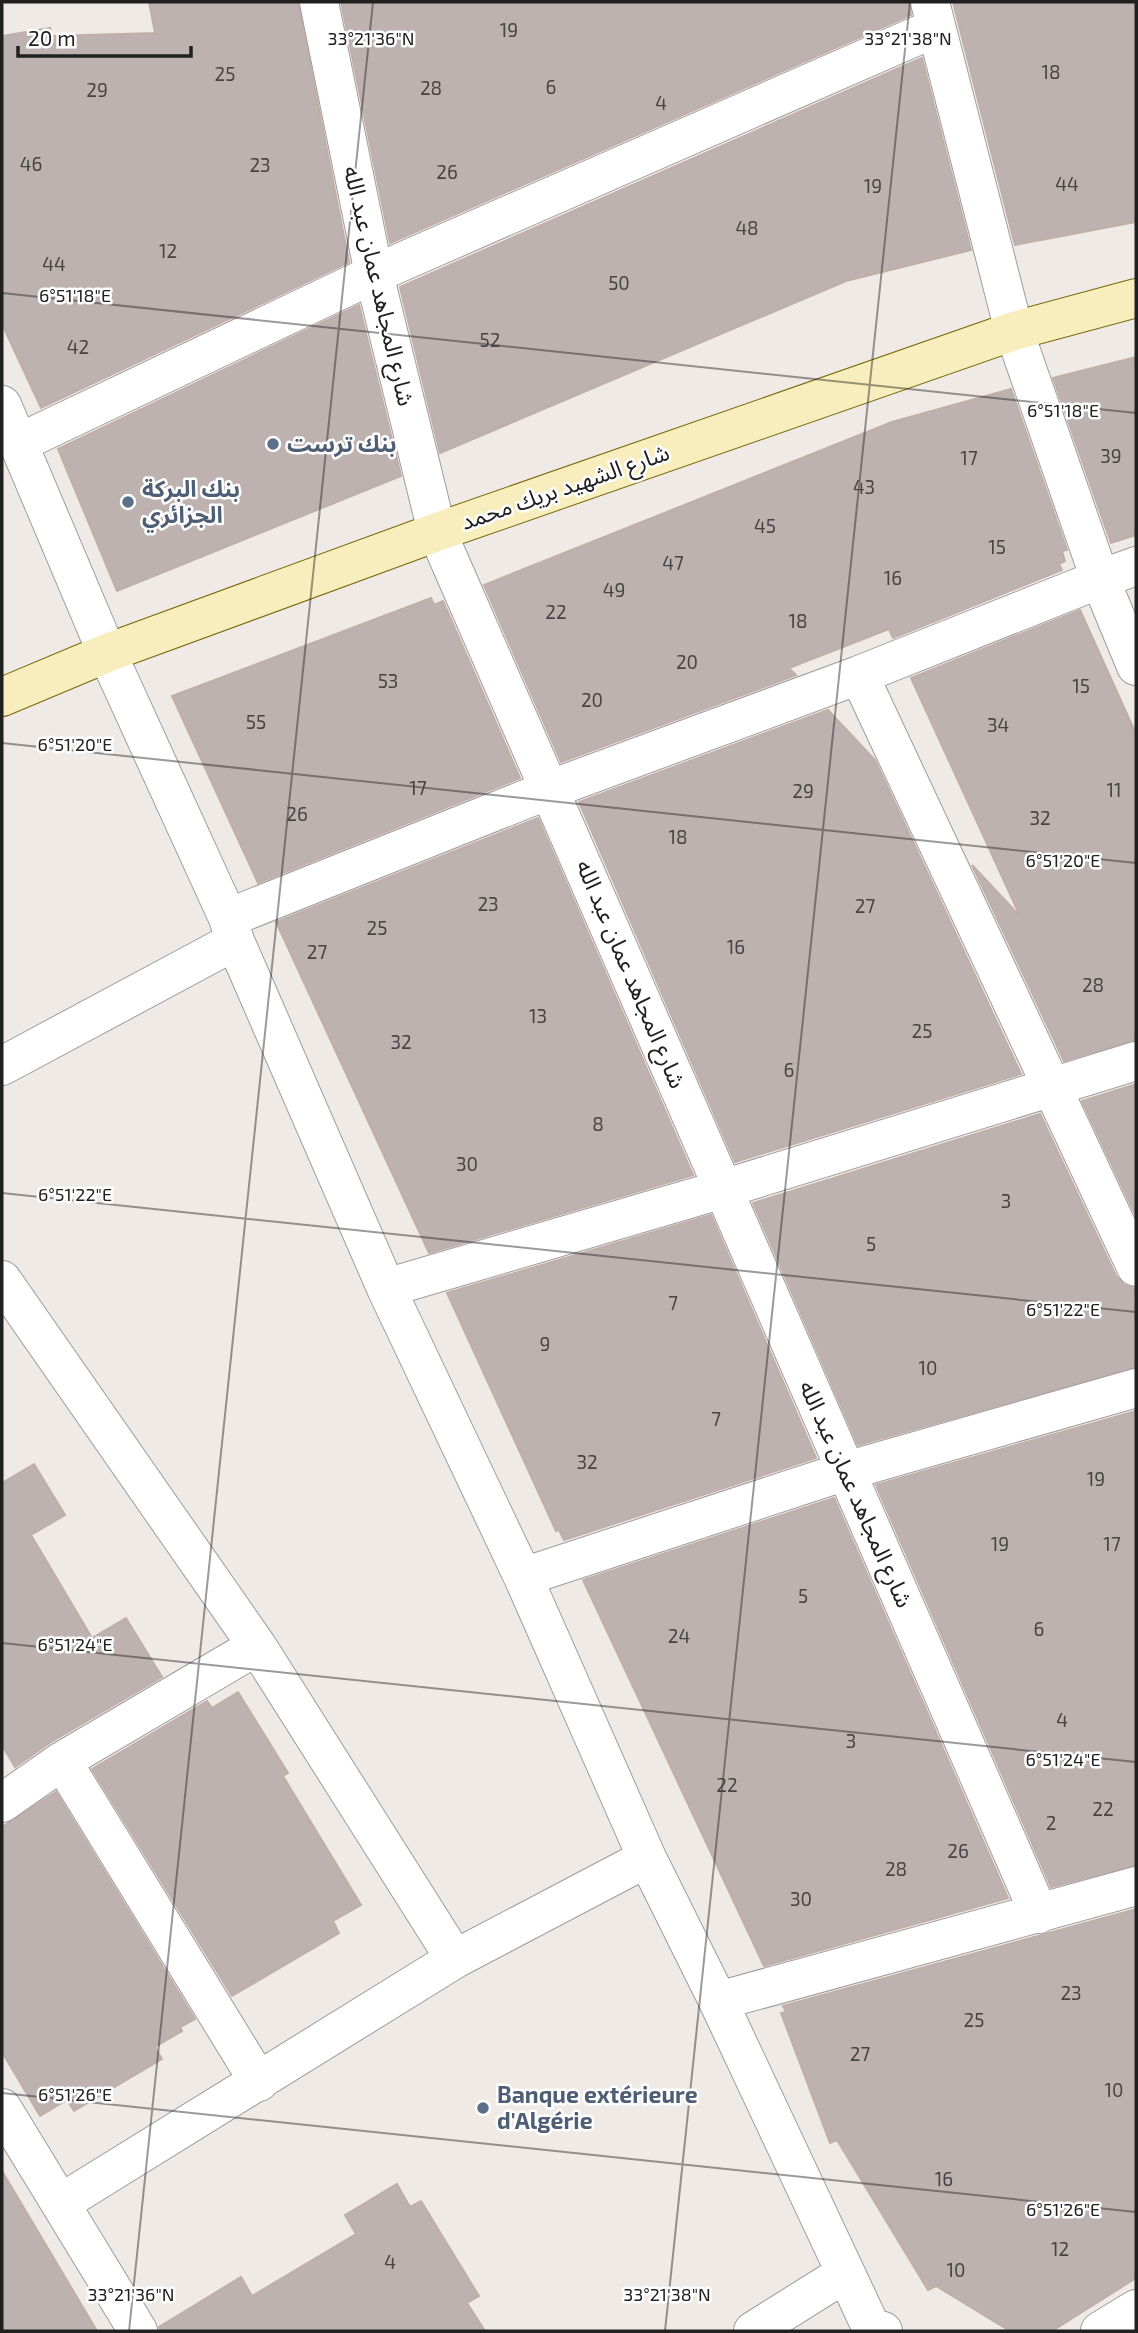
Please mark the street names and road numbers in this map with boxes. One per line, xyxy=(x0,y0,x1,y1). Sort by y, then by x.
street label: شارع المجاهد عمان عبد الله xyxy=(335,163,421,409)
street label: شارع الشهيد بريك محمد xyxy=(457,437,674,539)
street label: شارع المجاهد عمان عبد الله xyxy=(567,855,693,1094)
street label: شارع المجاهد عمان عبد الله xyxy=(791,1376,920,1613)

